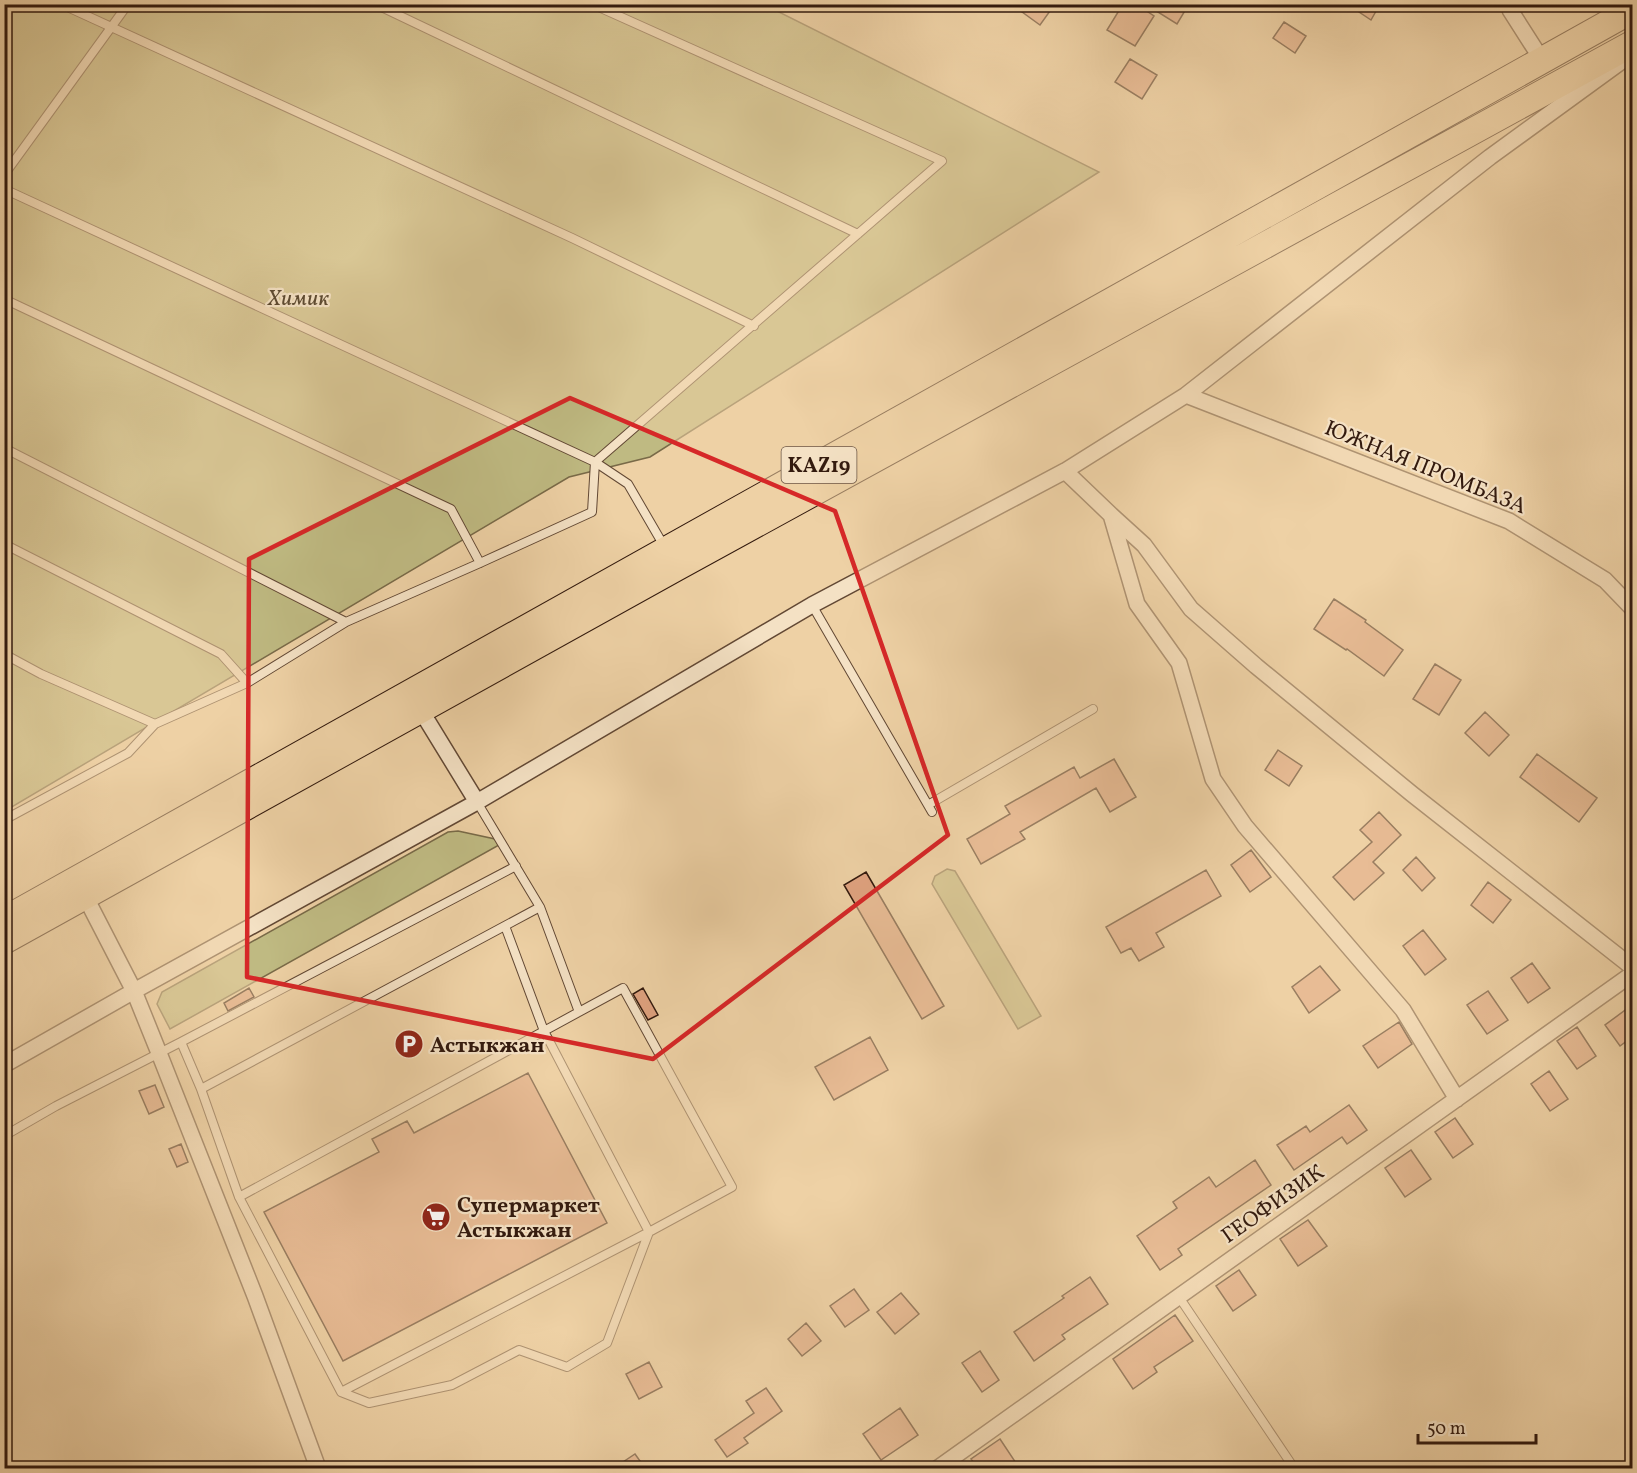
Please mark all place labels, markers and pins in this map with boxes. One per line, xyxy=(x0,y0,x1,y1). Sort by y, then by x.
parking icon: Астыкжан xyxy=(393,1028,425,1060)
place label: Астыкжан xyxy=(430,1031,545,1062)
place label: Супермаркет Астыкжан xyxy=(457,1191,600,1247)
supermarket icon: Супермаркет Астыкжан xyxy=(420,1201,452,1233)

